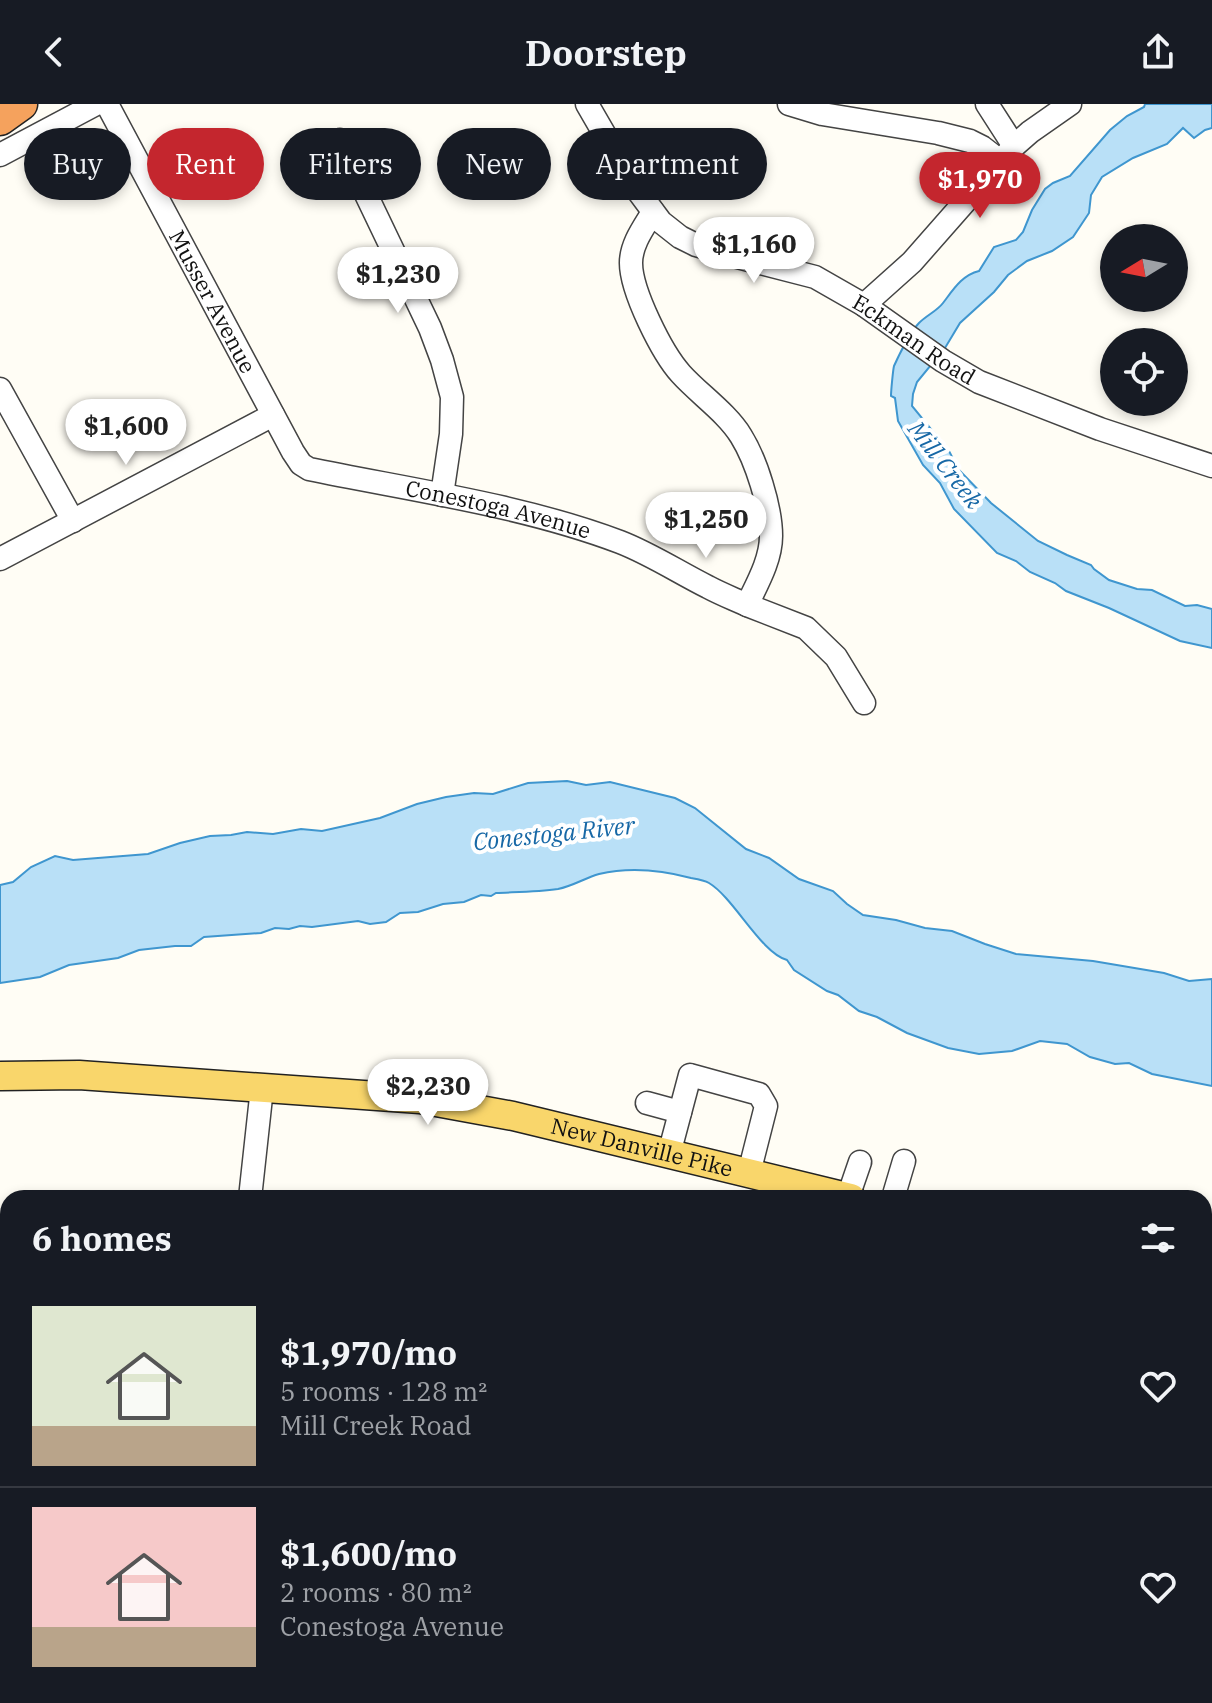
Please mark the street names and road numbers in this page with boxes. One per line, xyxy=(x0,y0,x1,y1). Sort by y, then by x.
street label: Musser Avenue xyxy=(163,225,263,378)
street label: Eckman Road xyxy=(848,287,981,391)
street label: Conestoga Avenue xyxy=(403,473,595,545)
street label: New Danville Pike xyxy=(548,1111,736,1183)

